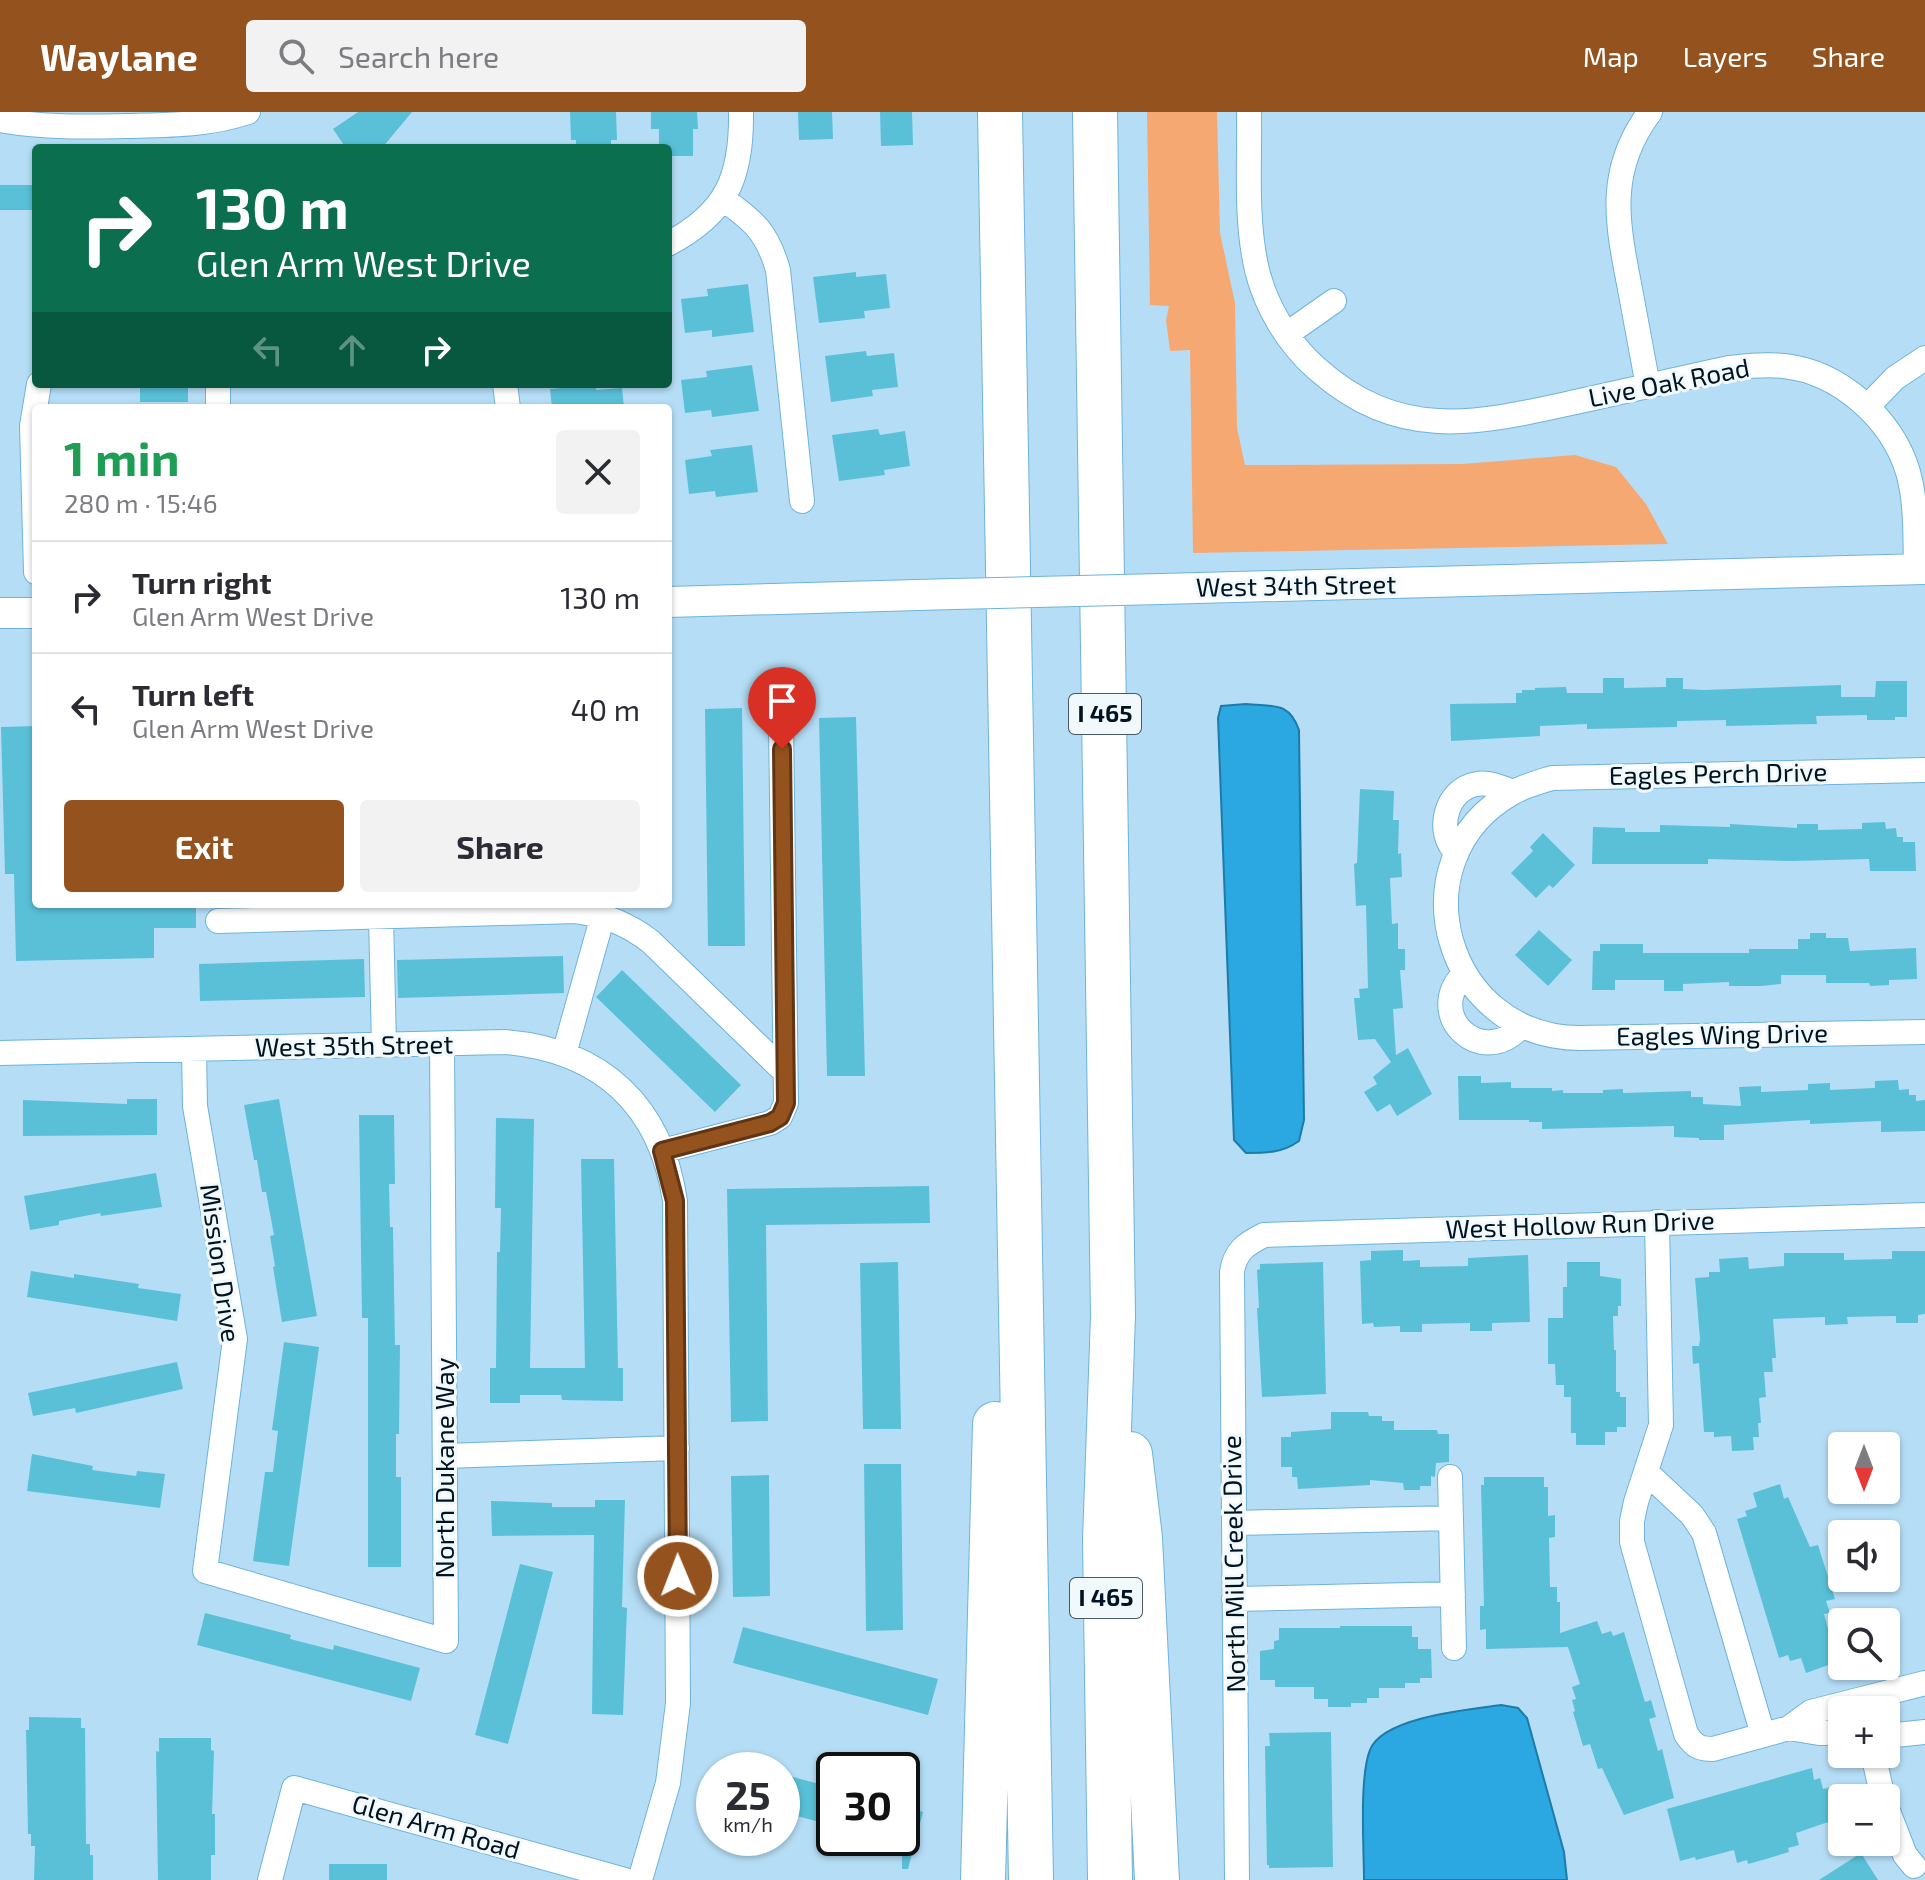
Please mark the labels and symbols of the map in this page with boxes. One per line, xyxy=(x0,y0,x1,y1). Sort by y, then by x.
street label: Live Oak Road xyxy=(1586,351,1752,412)
street label: West 34th Street xyxy=(1195,567,1397,602)
pin xyxy=(748,667,816,749)
road number: I 465 xyxy=(1069,694,1141,734)
street label: Eagles Perch Drive xyxy=(1608,755,1828,790)
street label: Eagles Wing Drive xyxy=(1616,1016,1828,1051)
street label: West 35th Street xyxy=(254,1027,454,1062)
street label: Mission Drive xyxy=(195,1182,248,1344)
street label: West Hollow Run Drive xyxy=(1445,1203,1715,1244)
street label: North Dukane Way xyxy=(428,1357,459,1578)
north arrow xyxy=(1828,1432,1900,1504)
street label: North Mill Creek Drive xyxy=(1215,1435,1250,1693)
position arrow xyxy=(636,1534,720,1618)
road number: I 465 xyxy=(1070,1578,1142,1618)
speed limit sign: 30 xyxy=(816,1752,920,1856)
street label: Glen Arm Road xyxy=(349,1787,524,1864)

